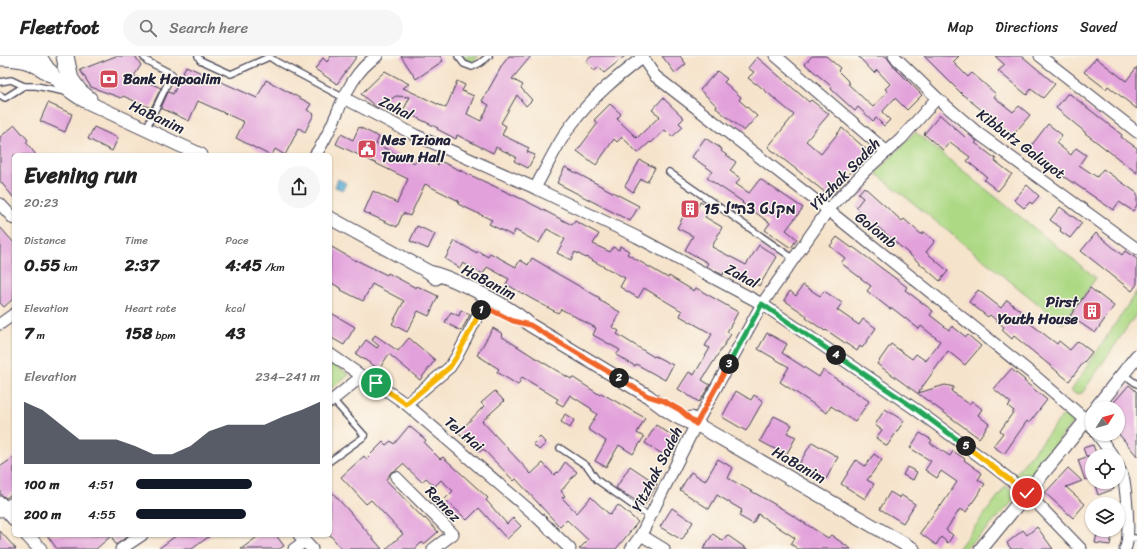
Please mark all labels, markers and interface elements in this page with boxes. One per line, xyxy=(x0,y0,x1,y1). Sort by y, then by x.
search box xyxy=(123,10,403,46)
text: Fleetfoot xyxy=(20,11,99,44)
text: Search here xyxy=(169,15,248,41)
text: Map xyxy=(947,15,973,40)
text: Directions xyxy=(995,15,1058,40)
text: Saved xyxy=(1080,15,1117,40)
icon: search xyxy=(137,17,159,39)
place label: Bank Hapoalim xyxy=(123,66,221,92)
bank icon: Bank Hapoalim xyxy=(98,68,120,90)
street label: Zahal xyxy=(374,88,418,128)
street label: HaBanim xyxy=(125,93,189,141)
street label: Kibbutz Galuyot xyxy=(971,102,1071,186)
place label: Nes Tziona Town Hall xyxy=(380,127,451,170)
street label: Yitzhak Sadeh xyxy=(803,131,887,216)
public building icon: Nes Tziona Town Hall xyxy=(356,138,378,160)
text: Evening run xyxy=(24,156,137,195)
button: share xyxy=(278,166,320,208)
text: 20:23 xyxy=(24,191,58,214)
place label: מקלט צה"ל 15 xyxy=(704,196,796,222)
building icon: מקלט צה"ל 15 xyxy=(679,198,701,220)
street label: Golomb xyxy=(849,205,903,255)
text: Distance xyxy=(24,231,66,250)
text: Time xyxy=(125,231,148,250)
text: Pace xyxy=(225,231,249,250)
text: 0.55 xyxy=(24,250,61,280)
text: 2:37 xyxy=(125,250,159,280)
text: 4:45 xyxy=(225,250,262,280)
street label: Zahal xyxy=(720,256,764,296)
street label: HaBanim xyxy=(457,257,521,307)
text: km xyxy=(61,258,78,277)
text: /km xyxy=(262,258,285,277)
place label: Pirst Youth House xyxy=(997,289,1079,332)
text: Elevation xyxy=(24,299,69,318)
text: Heart rate xyxy=(125,299,176,318)
text: kcal xyxy=(225,299,245,318)
pin: 1 xyxy=(471,300,491,320)
text: 1 xyxy=(479,300,483,319)
building icon: Pirst Youth House xyxy=(1081,300,1103,322)
text: 7 xyxy=(24,318,34,348)
text: 158 xyxy=(125,318,153,348)
text: 43 xyxy=(225,318,245,348)
text: m xyxy=(34,326,45,345)
text: bpm xyxy=(153,326,176,345)
pin: 4 xyxy=(826,345,846,365)
text: 4 xyxy=(833,345,839,364)
pin: 3 xyxy=(719,354,739,374)
text: 3 xyxy=(726,354,732,373)
text: Elevation xyxy=(24,365,77,388)
text: 234–241 m xyxy=(255,365,320,388)
pin xyxy=(359,366,393,400)
pin: 2 xyxy=(609,368,629,388)
text: 2 xyxy=(616,368,622,387)
icon: arrive xyxy=(365,372,387,394)
north arrow xyxy=(1085,401,1125,441)
map controls xyxy=(1085,401,1125,537)
street label: Tel Hai xyxy=(438,410,490,459)
street label: Yitzhak Sadeh xyxy=(624,422,690,516)
pin: 5 xyxy=(956,436,976,456)
text: 5 xyxy=(963,436,969,455)
street label: HaBanim xyxy=(767,439,831,491)
button: locate xyxy=(1085,449,1125,489)
text: 100 m xyxy=(24,473,59,496)
text: 4:51 xyxy=(88,473,114,496)
pin xyxy=(1010,476,1044,510)
street label: Remez xyxy=(419,479,468,529)
icon: check xyxy=(1016,482,1038,504)
button: layers xyxy=(1085,497,1125,537)
text: 200 m xyxy=(24,503,61,526)
text: 4:55 xyxy=(88,503,116,526)

